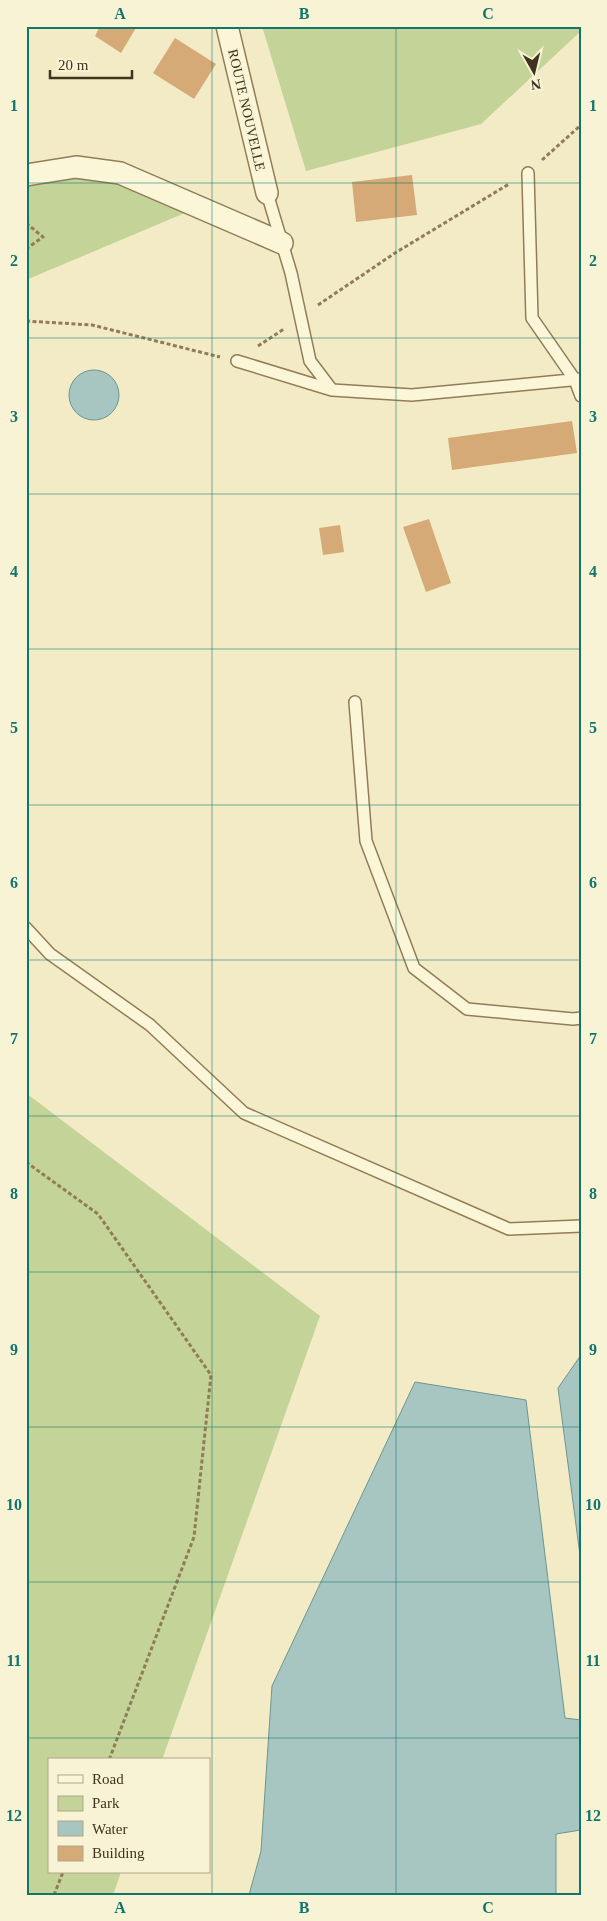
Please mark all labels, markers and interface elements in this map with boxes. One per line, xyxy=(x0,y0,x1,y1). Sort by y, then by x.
text: A xyxy=(114,5,126,22)
text: B xyxy=(299,5,310,22)
text: C xyxy=(482,5,494,22)
scale bar xyxy=(50,48,132,80)
street label: ROUTE NOUVELLE xyxy=(225,48,268,173)
north arrow xyxy=(510,48,560,98)
text: 20 m xyxy=(58,57,89,73)
text: N xyxy=(530,76,542,93)
text: 1 xyxy=(10,97,18,114)
text: 1 xyxy=(589,97,597,114)
text: 2 xyxy=(10,252,18,269)
text: 2 xyxy=(589,252,597,269)
text: 3 xyxy=(10,408,18,425)
text: 3 xyxy=(589,408,597,425)
text: 4 xyxy=(10,563,18,580)
text: 4 xyxy=(589,563,597,580)
text: 5 xyxy=(10,719,18,736)
text: 5 xyxy=(589,719,597,736)
text: 6 xyxy=(10,874,18,891)
text: 6 xyxy=(589,874,597,891)
text: 7 xyxy=(10,1030,18,1047)
text: 7 xyxy=(589,1030,597,1047)
text: 8 xyxy=(10,1185,18,1202)
text: 8 xyxy=(589,1185,597,1202)
text: 9 xyxy=(10,1341,18,1358)
text: 9 xyxy=(589,1341,597,1358)
text: 10 xyxy=(6,1496,22,1513)
text: 10 xyxy=(585,1496,601,1513)
text: 11 xyxy=(6,1652,22,1669)
text: 11 xyxy=(585,1652,601,1669)
legend xyxy=(48,1758,210,1874)
text: Road xyxy=(92,1771,124,1787)
text: Park xyxy=(92,1795,120,1811)
text: 12 xyxy=(6,1807,22,1824)
text: 12 xyxy=(585,1807,601,1824)
text: Water xyxy=(92,1821,127,1837)
text: Building xyxy=(92,1845,145,1861)
text: A xyxy=(114,1899,126,1916)
text: B xyxy=(299,1899,310,1916)
text: C xyxy=(482,1899,494,1916)

